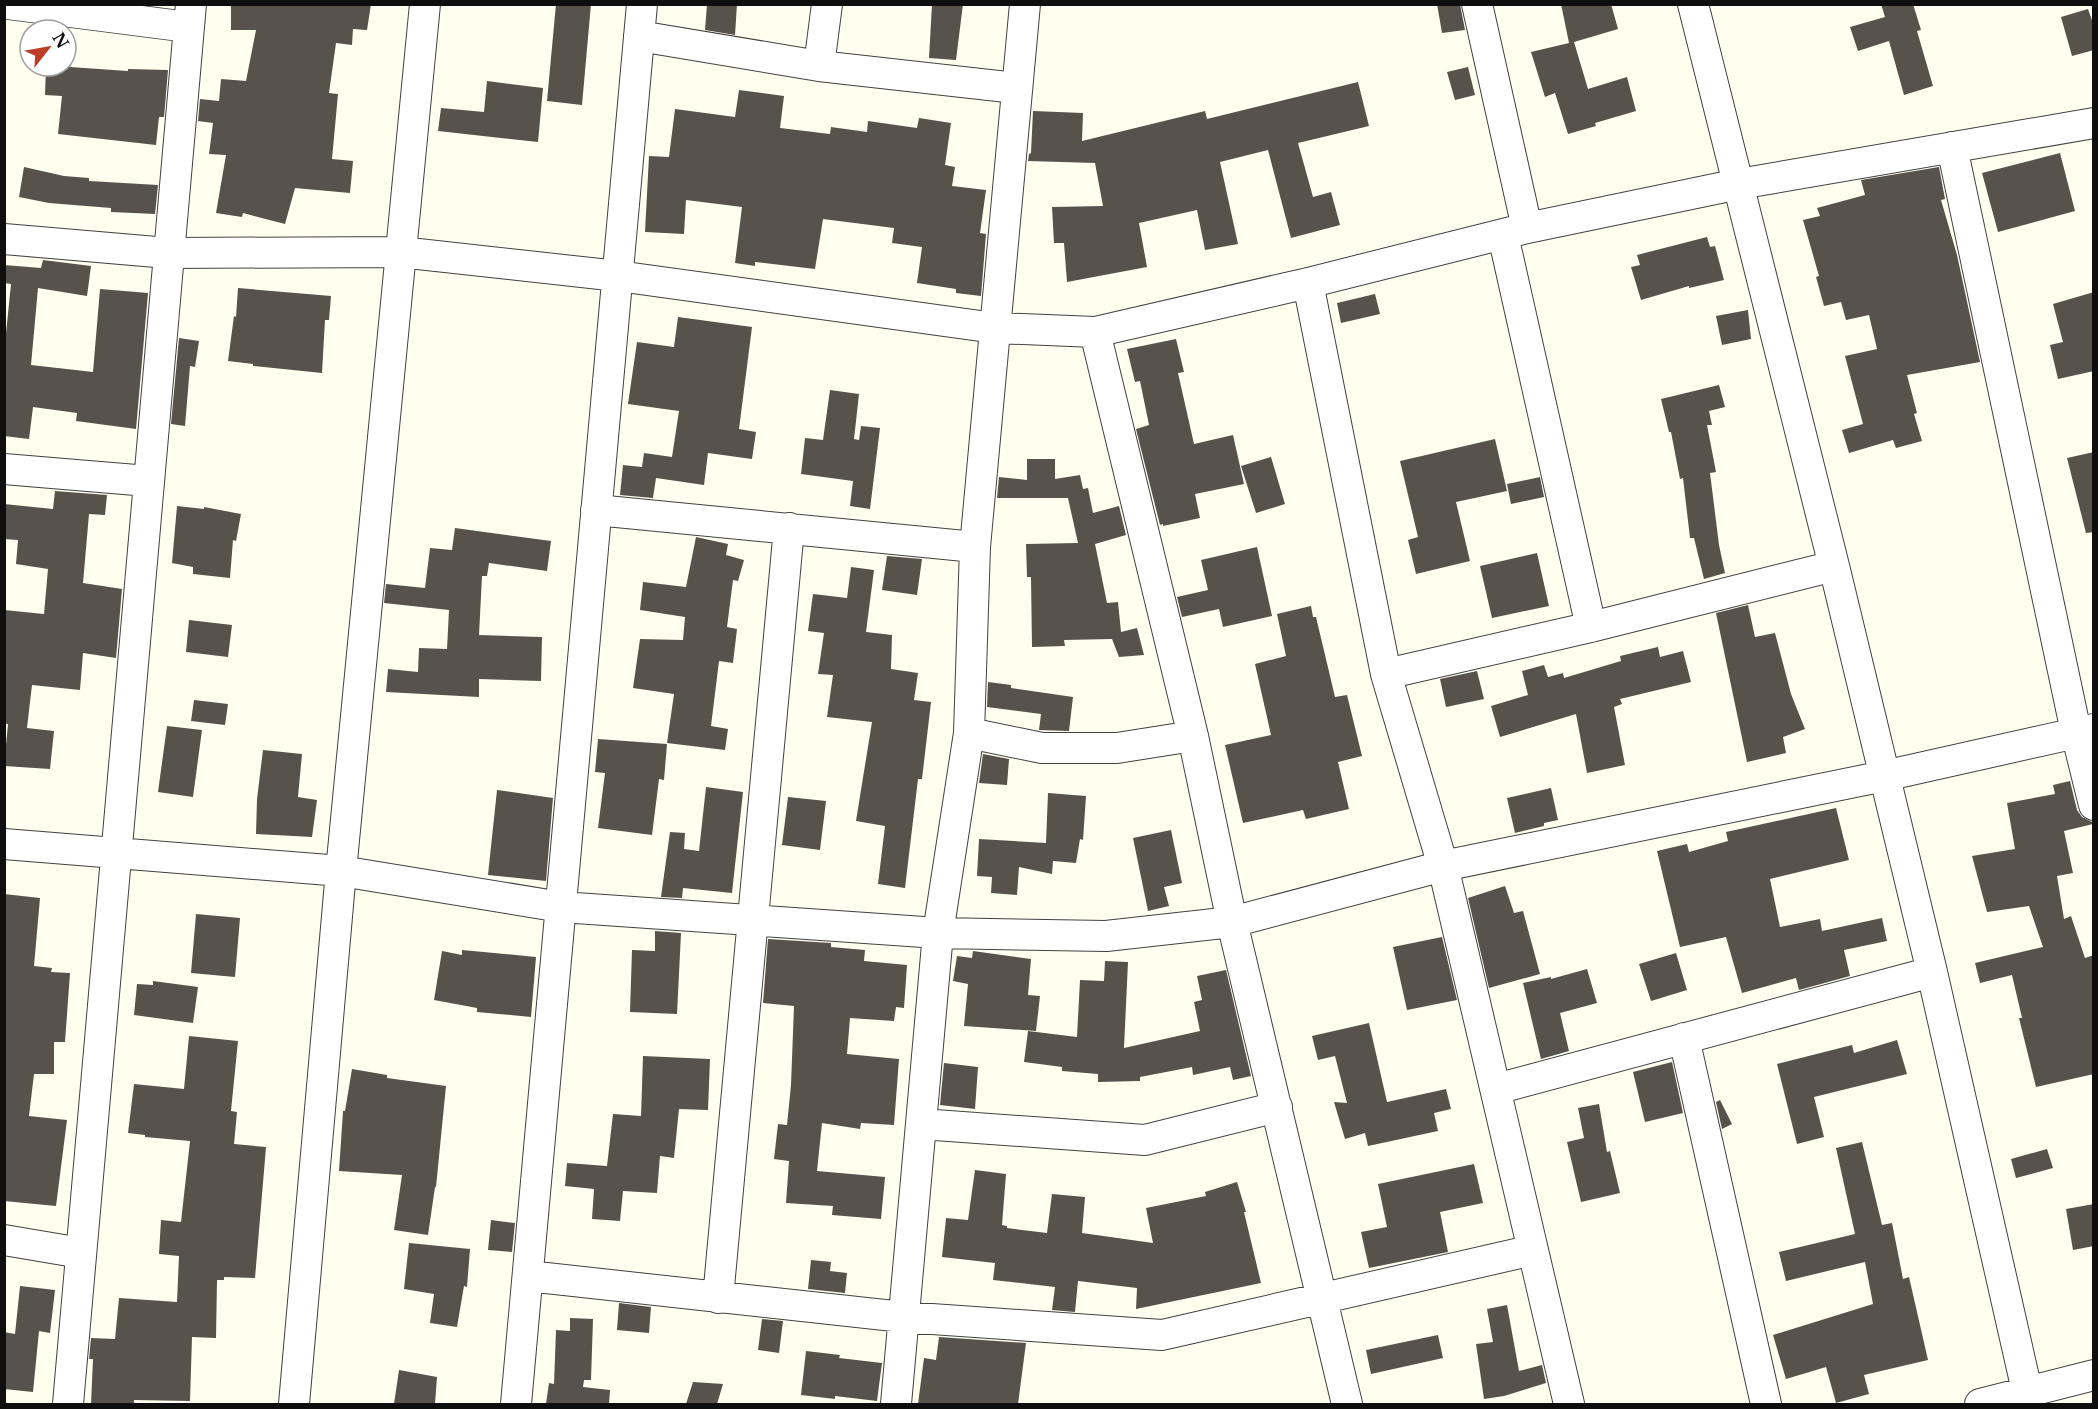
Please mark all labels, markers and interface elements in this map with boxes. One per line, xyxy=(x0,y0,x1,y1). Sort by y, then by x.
north arrow xyxy=(18,18,78,78)
text: N xyxy=(48,29,73,52)

